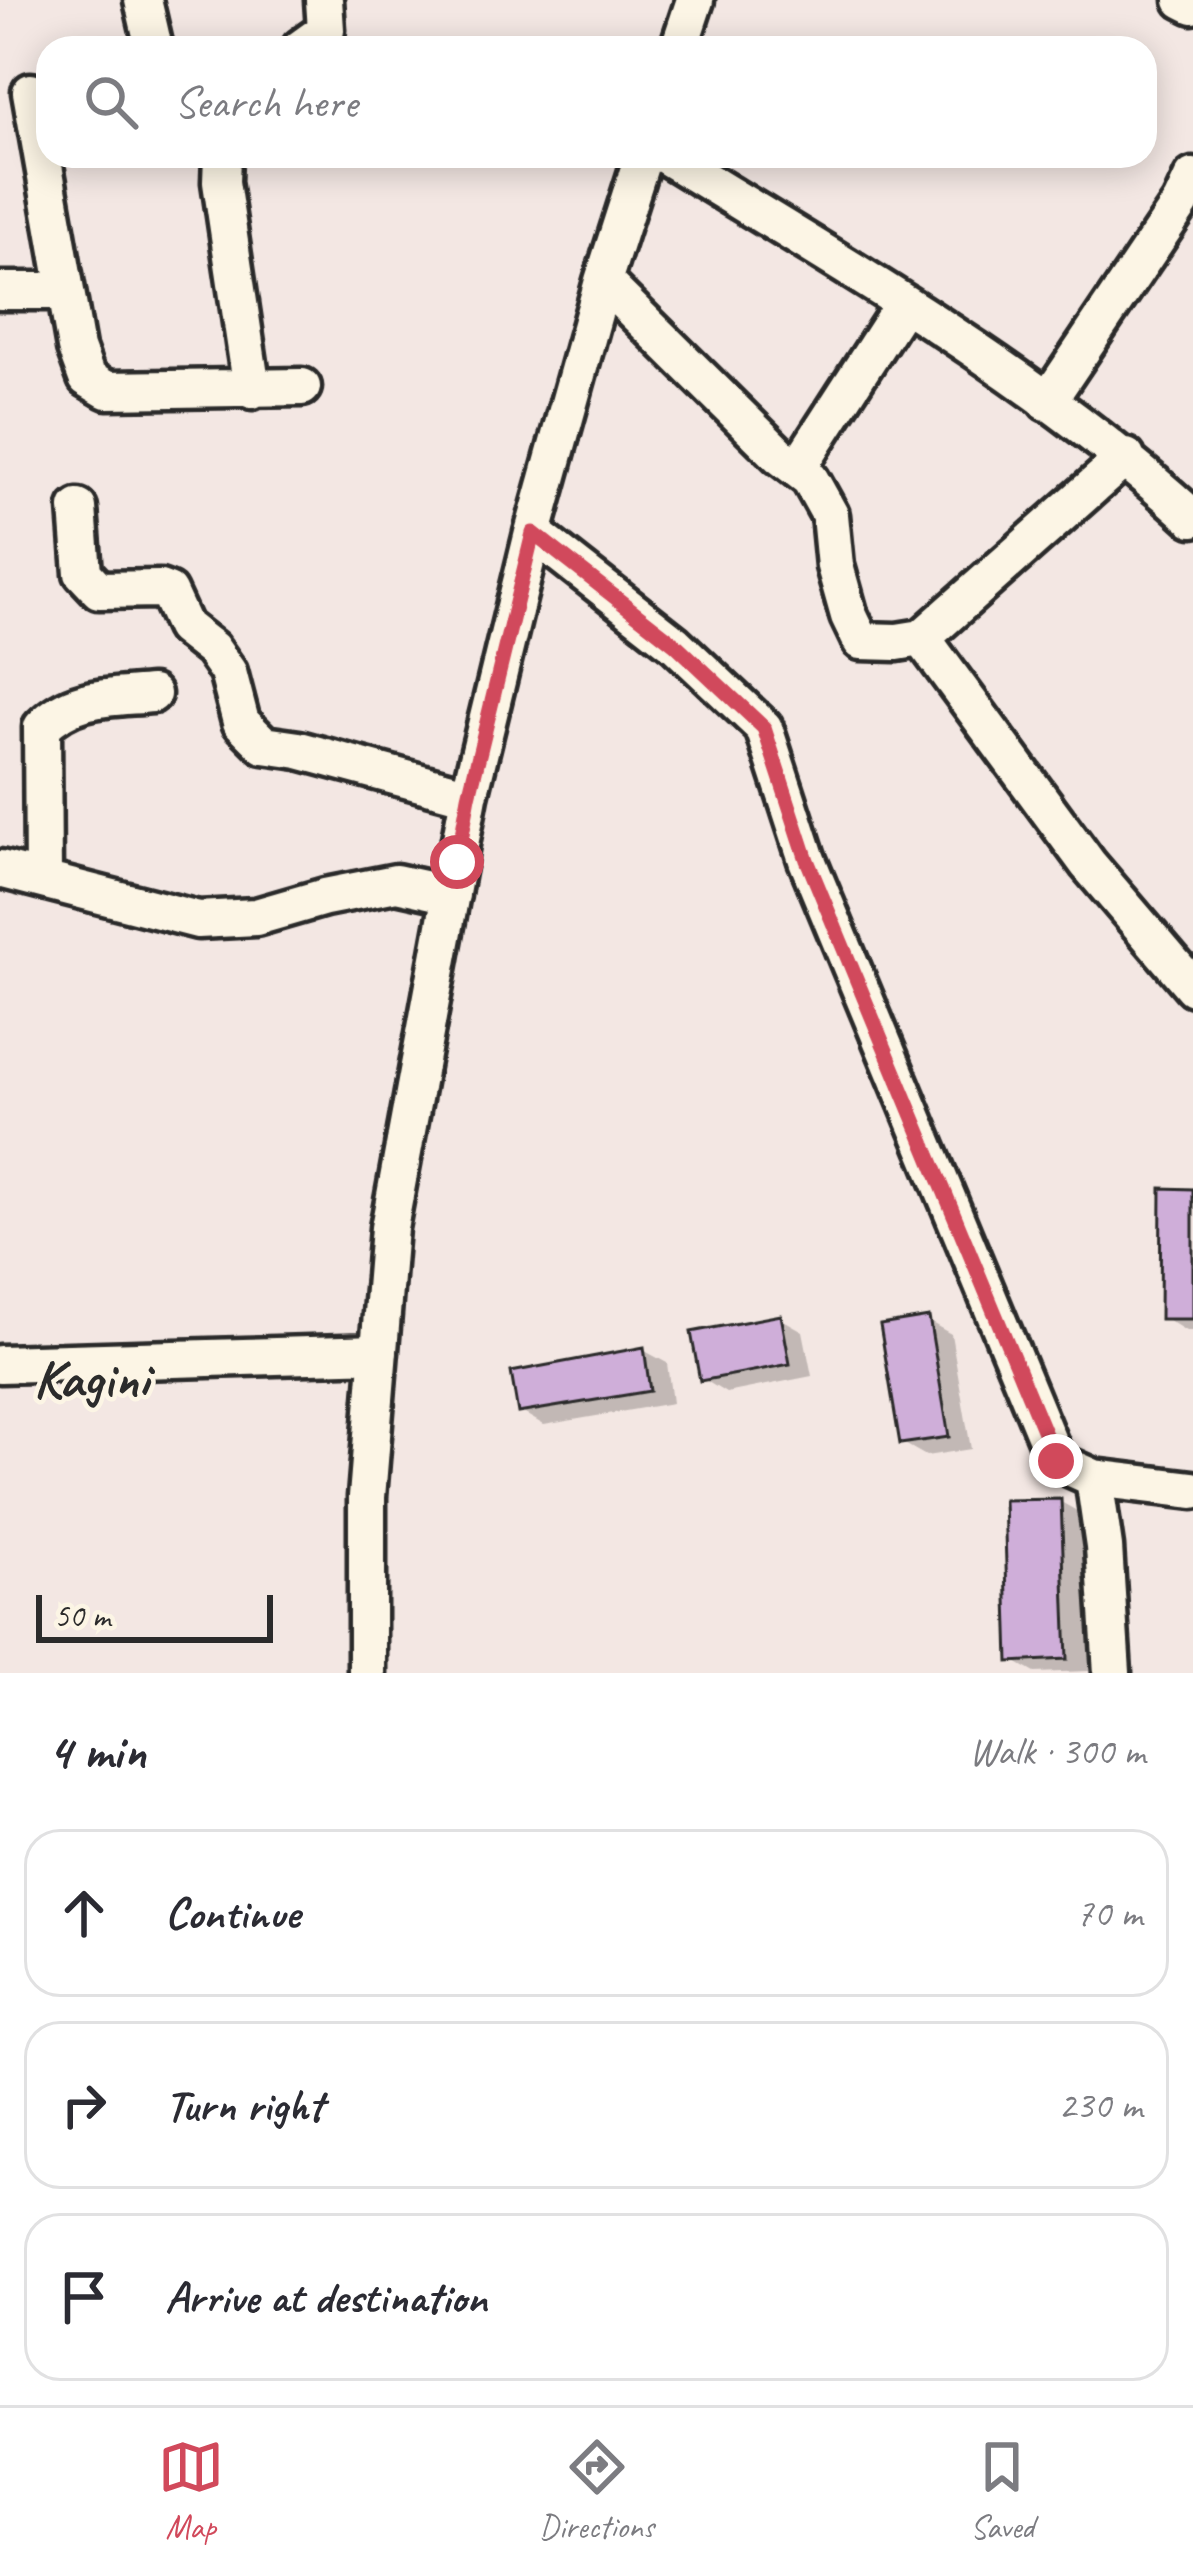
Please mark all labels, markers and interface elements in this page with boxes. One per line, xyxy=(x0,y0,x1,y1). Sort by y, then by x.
search box xyxy=(36,36,1157,168)
icon: search xyxy=(78,69,144,135)
text: Search here xyxy=(174,74,357,131)
route start xyxy=(430,835,484,889)
district label: Kagini xyxy=(34,1345,156,1413)
route end xyxy=(1029,1434,1083,1488)
scale bar xyxy=(36,1589,273,1642)
text: 50 m xyxy=(54,1595,110,1637)
text: 4 min xyxy=(48,1719,146,1783)
text: Walk · 300 m xyxy=(969,1727,1145,1776)
icon: ahead xyxy=(51,1880,117,1946)
text: Continue xyxy=(165,1885,299,1942)
text: 70 m xyxy=(1076,1889,1142,1938)
icon: right xyxy=(51,2072,117,2138)
text: Turn right xyxy=(165,2077,323,2134)
text: 230 m xyxy=(1058,2081,1142,2130)
icon: arrive xyxy=(51,2264,117,2330)
text: Arrive at destination xyxy=(165,2269,487,2326)
tab: Map xyxy=(158,2434,224,2548)
tab: Directions xyxy=(539,2434,654,2548)
tab: Saved xyxy=(969,2434,1035,2548)

